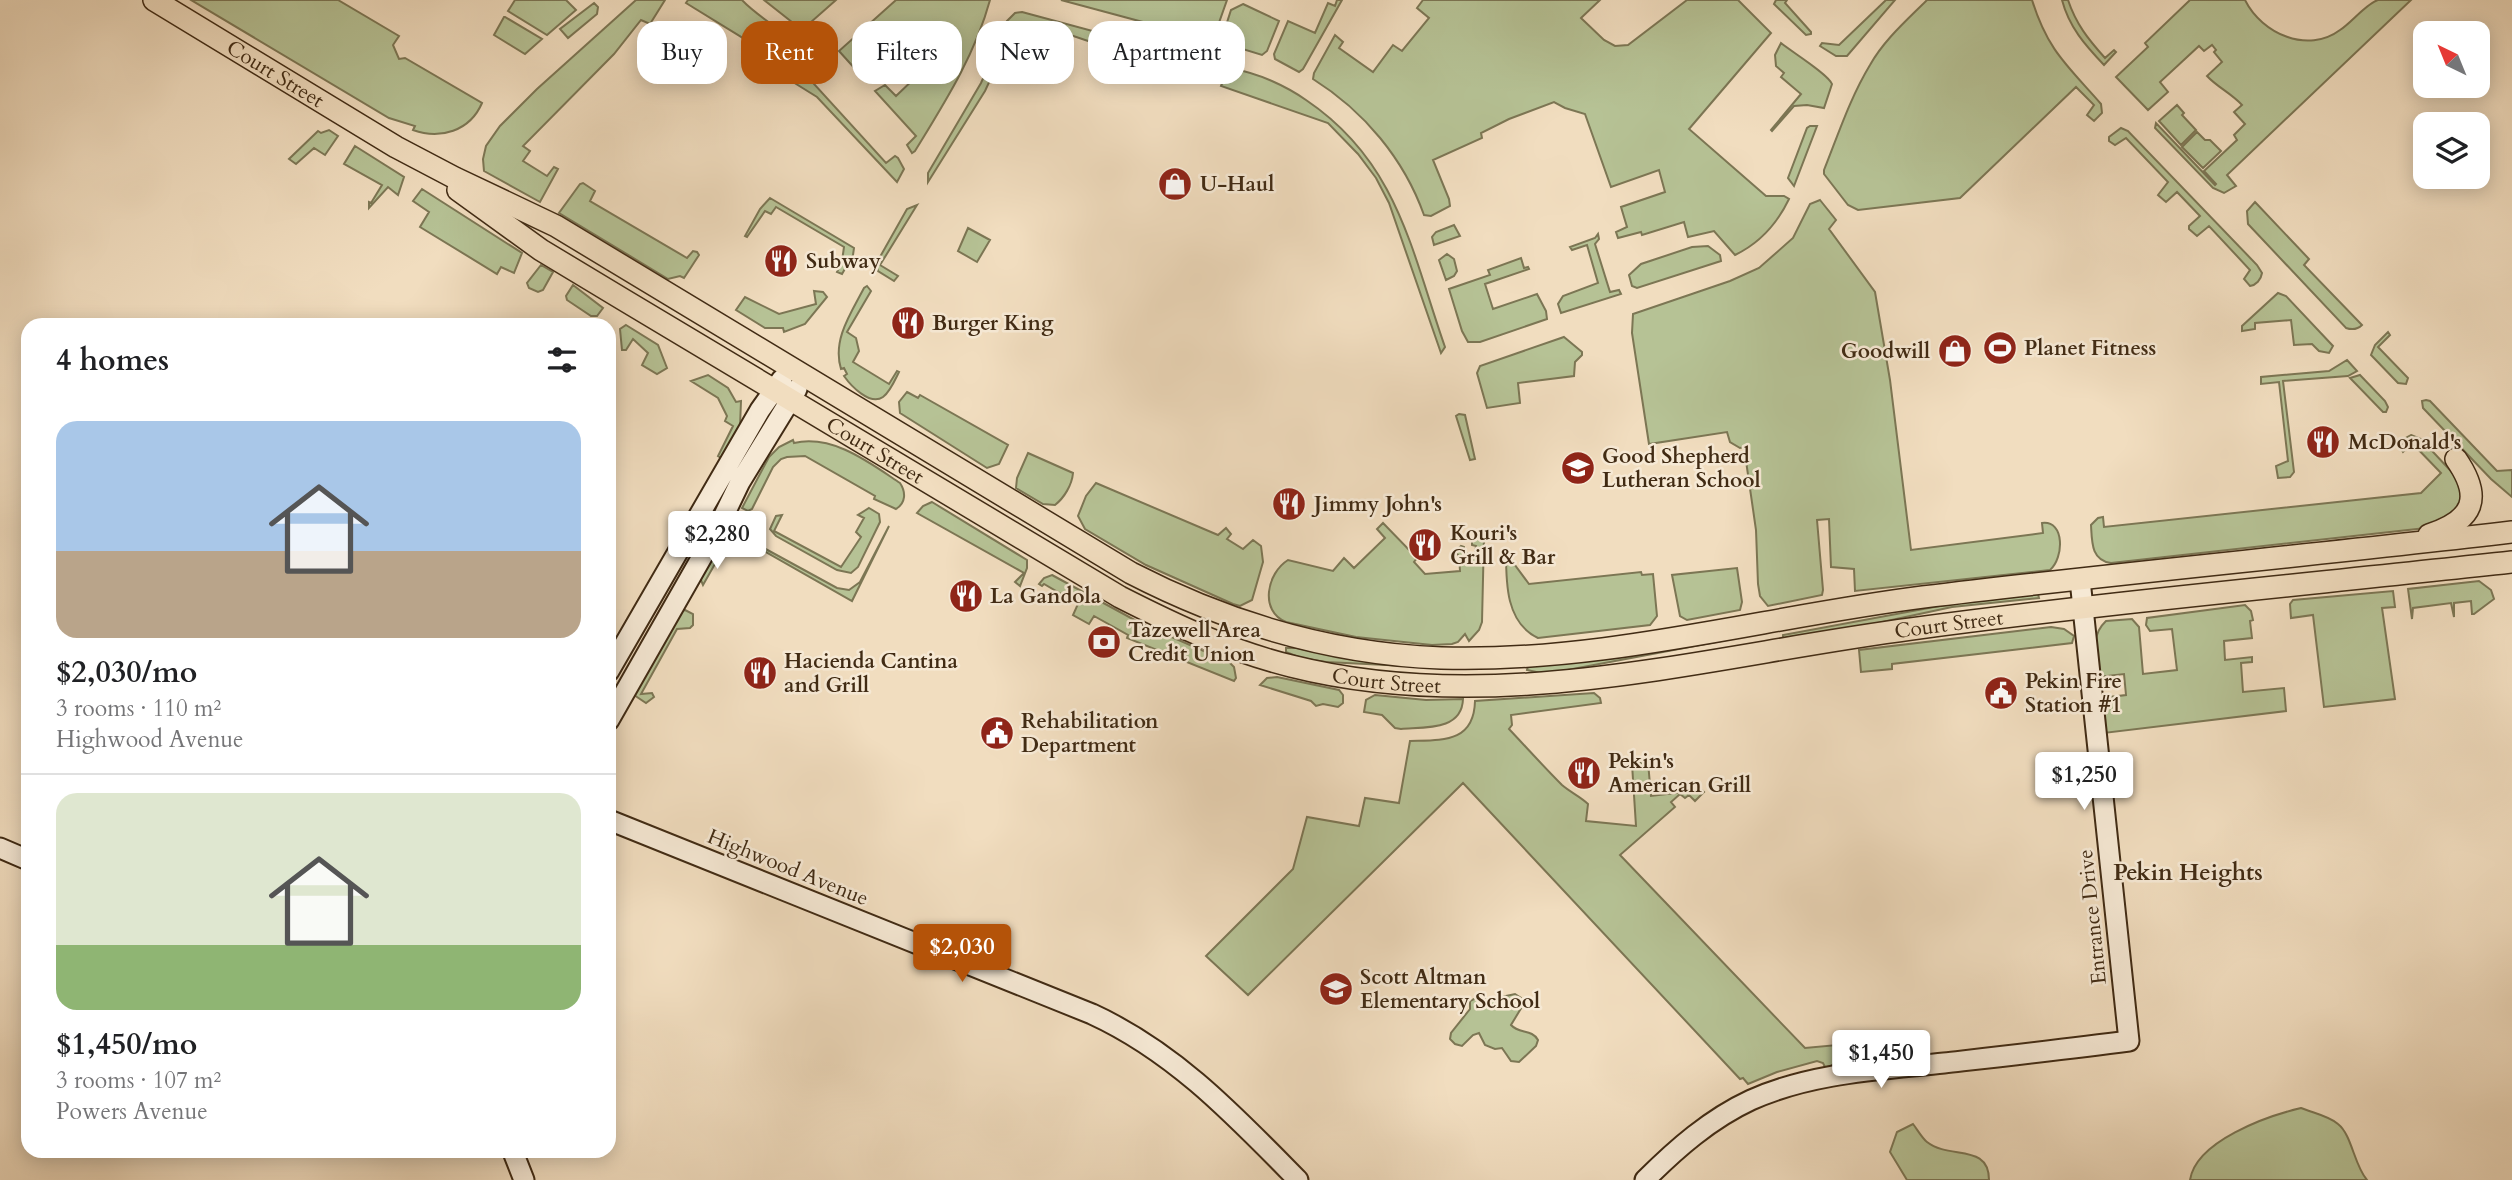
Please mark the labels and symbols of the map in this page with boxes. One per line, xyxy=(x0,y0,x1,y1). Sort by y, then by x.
north arrow xyxy=(2413,21,2490,98)
street label: Court Street xyxy=(221,33,330,115)
shop icon: U-Haul xyxy=(1156,165,1194,203)
place label: U-Haul xyxy=(1200,170,1274,199)
restaurant icon: Subway xyxy=(762,242,800,280)
place label: Subway xyxy=(806,247,881,276)
restaurant icon: Burger King xyxy=(889,304,927,342)
place label: Burger King xyxy=(932,309,1054,338)
sports icon: Planet Fitness xyxy=(1981,329,2019,367)
shop icon: Goodwill xyxy=(1936,332,1974,370)
place label: Planet Fitness xyxy=(2024,334,2156,363)
place label: Goodwill xyxy=(1841,337,1930,366)
street label: Court Street xyxy=(820,410,930,492)
restaurant icon: McDonald's xyxy=(2304,423,2342,461)
place label: McDonald's xyxy=(2348,428,2462,457)
place label: Good Shepherd Lutheran School xyxy=(1602,442,1761,495)
school or university icon: Good Shepherd Lutheran School xyxy=(1559,449,1597,487)
restaurant icon: Jimmy John's xyxy=(1270,485,1308,523)
place label: Jimmy John's xyxy=(1311,490,1442,519)
pin: $2,280 xyxy=(660,512,774,571)
place label: Kouri's Grill & Bar xyxy=(1450,519,1556,572)
restaurant icon: Kouri's Grill & Bar xyxy=(1406,526,1444,564)
restaurant icon: La Gandola xyxy=(947,577,985,615)
place label: La Gandola xyxy=(990,582,1102,611)
street label: Court Street xyxy=(1893,603,2005,646)
place label: Tazewell Area Credit Union xyxy=(1128,616,1261,669)
bank icon: Tazewell Area Credit Union xyxy=(1085,623,1123,661)
place label: Hacienda Cantina and Grill xyxy=(784,647,959,700)
restaurant icon: Hacienda Cantina and Grill xyxy=(741,654,779,692)
street label: Court Street xyxy=(1330,661,1442,701)
place label: Pekin Fire Station #1 xyxy=(2025,667,2122,720)
public building icon: Pekin Fire Station #1 xyxy=(1982,674,2020,712)
place label: Rehabilitation Department xyxy=(1021,707,1159,760)
public building icon: Rehabilitation Department xyxy=(978,714,1016,752)
place label: Pekin's American Grill xyxy=(1608,747,1751,800)
pin: $1,250 xyxy=(2027,752,2141,812)
restaurant icon: Pekin's American Grill xyxy=(1565,754,1603,792)
street label: Highwood Avenue xyxy=(703,822,873,913)
street label: Entrance Drive xyxy=(2071,848,2114,986)
district label: Pekin Heights xyxy=(2113,857,2263,888)
pin: $2,030 xyxy=(905,925,1019,984)
place label: Scott Altman Elementary School xyxy=(1360,963,1540,1016)
school or university icon: Scott Altman Elementary School xyxy=(1317,970,1355,1008)
pin: $1,450 xyxy=(1824,1030,1938,1090)

